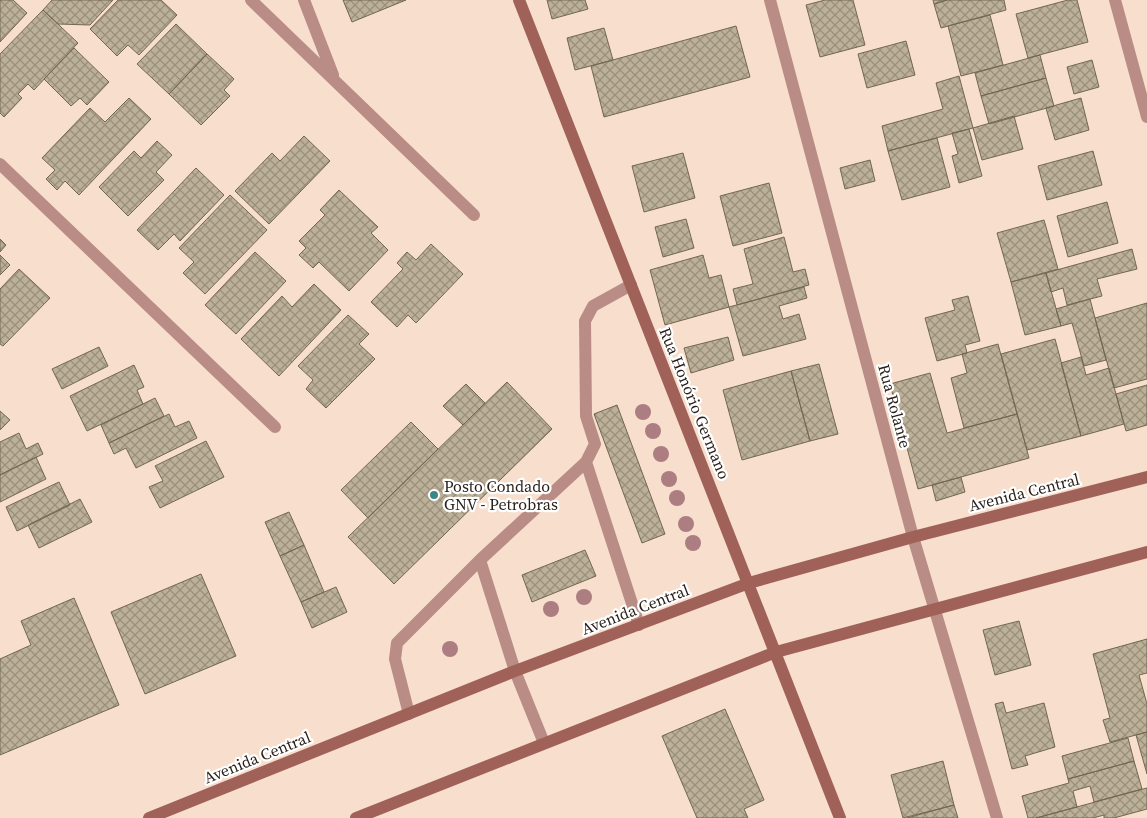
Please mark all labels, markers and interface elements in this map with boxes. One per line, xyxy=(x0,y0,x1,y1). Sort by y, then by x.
street label: Rua Honório Germano xyxy=(654,324,736,482)
street label: Rua Rolante xyxy=(873,362,917,450)
street label: Avenida Central xyxy=(966,468,1082,516)
place label: Posto Condado GNV - Petrobras xyxy=(444,475,558,515)
marker: Posto Condado GNV - Petrobras xyxy=(428,489,440,501)
street label: Avenida Central xyxy=(578,578,692,640)
street label: Avenida Central xyxy=(200,725,314,788)

